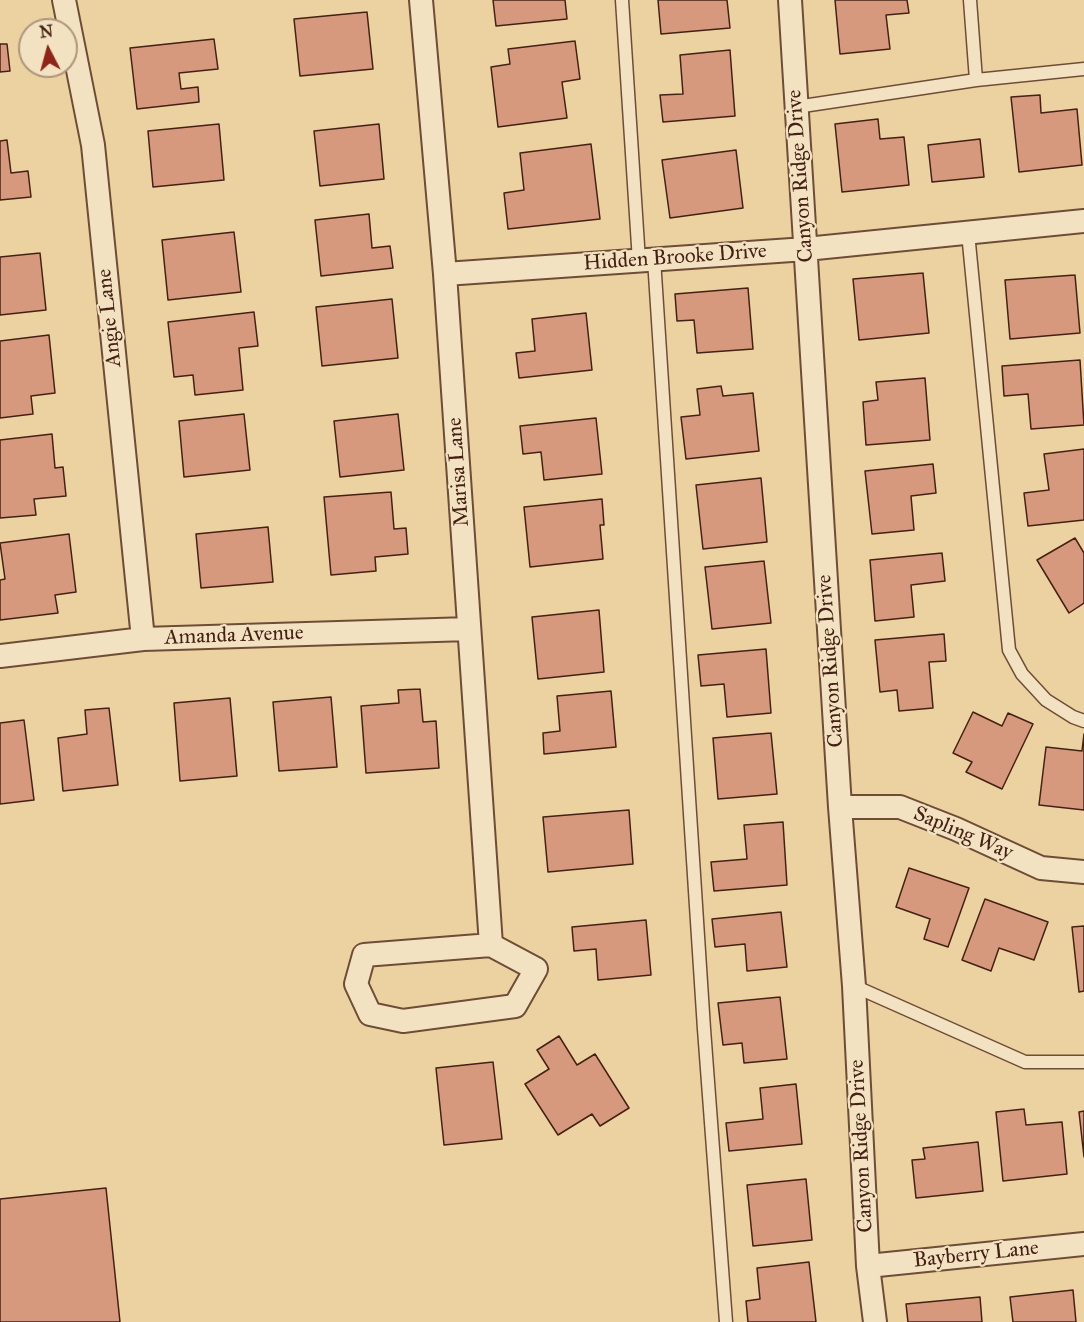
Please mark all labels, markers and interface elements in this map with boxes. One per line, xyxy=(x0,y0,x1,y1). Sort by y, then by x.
north arrow xyxy=(18,18,78,78)
text: N xyxy=(39,21,54,42)
street label: Canyon Ridge Drive xyxy=(782,89,820,263)
street label: Hidden Brooke Drive xyxy=(582,239,768,277)
street label: Angie Lane xyxy=(92,268,128,368)
street label: Marisa Lane xyxy=(443,416,475,528)
street label: Canyon Ridge Drive xyxy=(812,574,850,748)
street label: Amanda Avenue xyxy=(164,621,304,651)
street label: Sapling Way xyxy=(909,802,1017,866)
street label: Canyon Ridge Drive xyxy=(845,1059,879,1233)
street label: Bayberry Lane xyxy=(912,1236,1040,1274)

